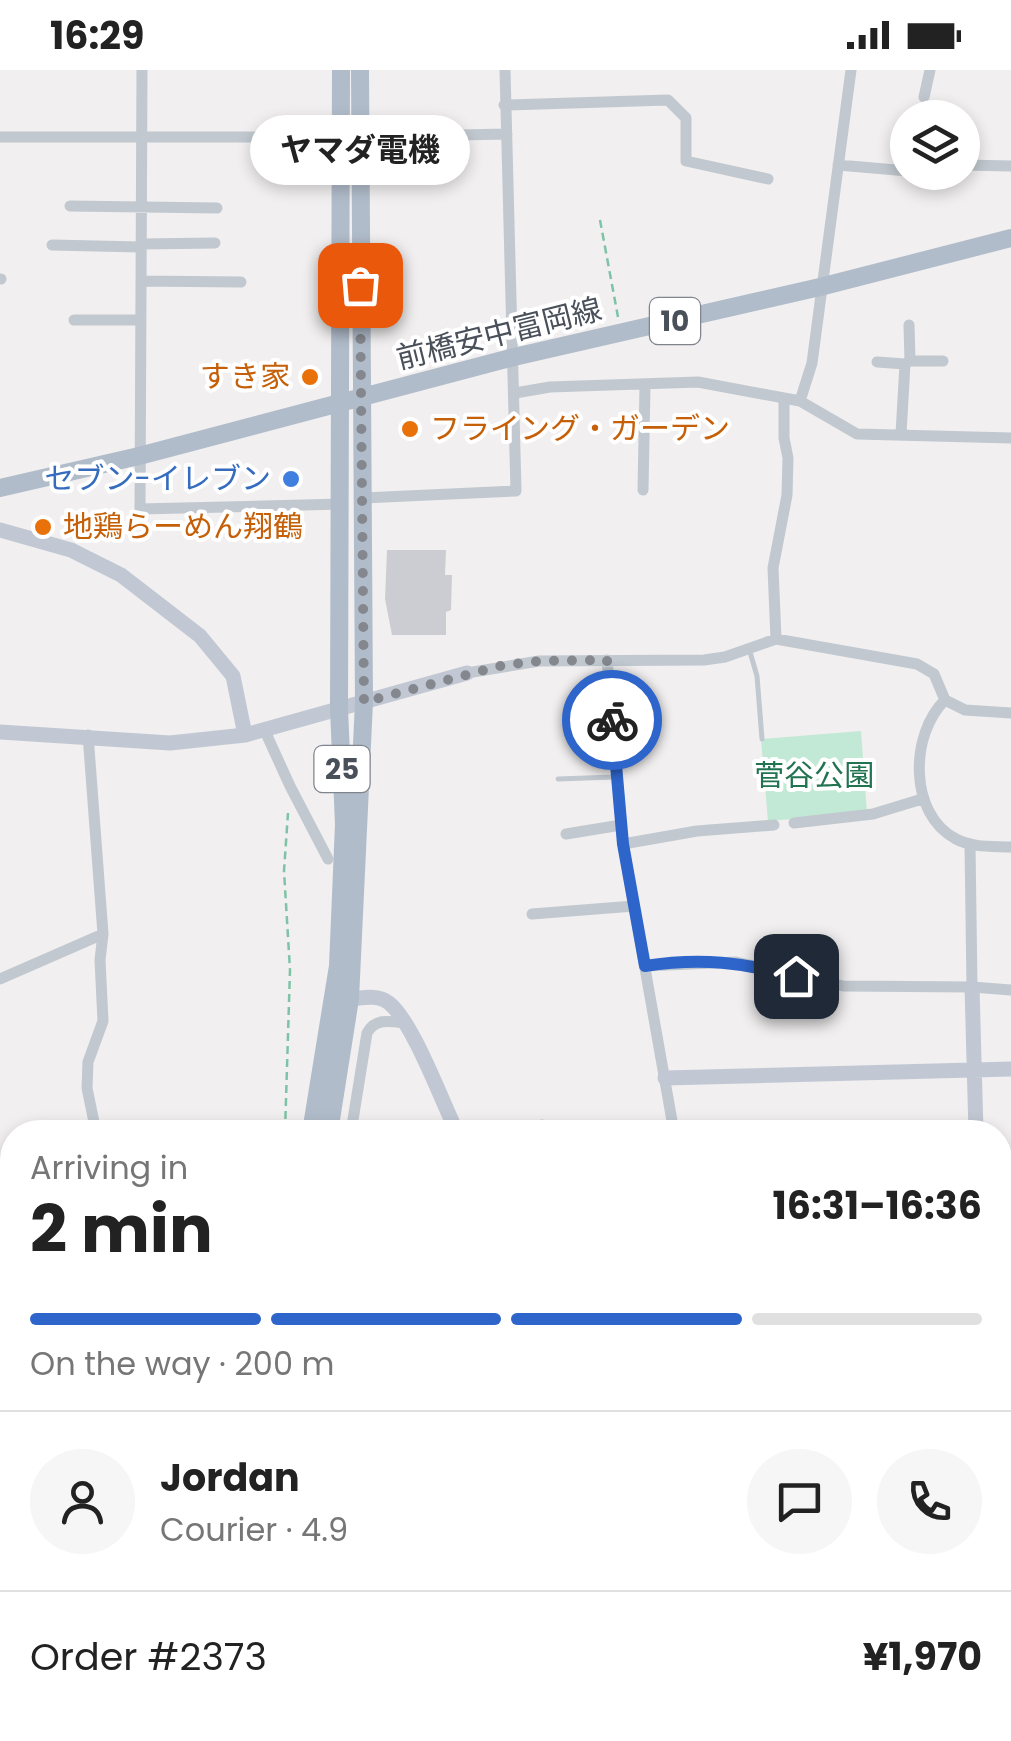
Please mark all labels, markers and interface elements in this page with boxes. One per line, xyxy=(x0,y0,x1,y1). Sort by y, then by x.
text: 16:29 xyxy=(50,9,144,62)
map controls xyxy=(890,100,980,190)
button: layers xyxy=(890,100,980,190)
callout: ヤマダ電機 xyxy=(250,115,470,185)
text: ヤマダ電機 xyxy=(280,127,440,172)
pin xyxy=(318,243,403,328)
icon: bag xyxy=(333,258,388,313)
street label: 前橋安中富岡線 xyxy=(392,287,606,380)
road number: 10 xyxy=(650,298,700,344)
place label: すき家 xyxy=(200,355,290,398)
marker: すき家 xyxy=(299,366,321,388)
place label: フライング・ガーデン xyxy=(430,407,730,450)
marker: フライング・ガーデン xyxy=(399,418,421,440)
place label: セブン-イレブン xyxy=(44,457,271,500)
marker: セブン-イレブン xyxy=(280,468,302,490)
place label: 地鶏らーめん翔鶴 xyxy=(63,505,303,548)
marker: 地鶏らーめん翔鶴 xyxy=(32,516,54,538)
courier xyxy=(562,670,662,770)
icon: bike xyxy=(585,693,640,748)
road number: 25 xyxy=(314,746,370,792)
park label: 菅谷公園 xyxy=(754,754,874,797)
pin xyxy=(754,934,839,1019)
icon: home xyxy=(769,949,824,1004)
text: Arriving in xyxy=(30,1145,188,1190)
text: 16:31–16:36 xyxy=(773,1179,982,1232)
text: 2 min xyxy=(30,1184,213,1275)
text: On the way · 200 m xyxy=(30,1341,335,1386)
button: person xyxy=(30,1449,135,1554)
button: chat xyxy=(747,1449,852,1554)
button: phone xyxy=(877,1449,982,1554)
text: Jordan xyxy=(160,1451,300,1504)
text: Courier · 4.9 xyxy=(160,1507,348,1552)
text: Order #2373 xyxy=(30,1630,267,1683)
text: ¥1,970 xyxy=(863,1630,982,1683)

